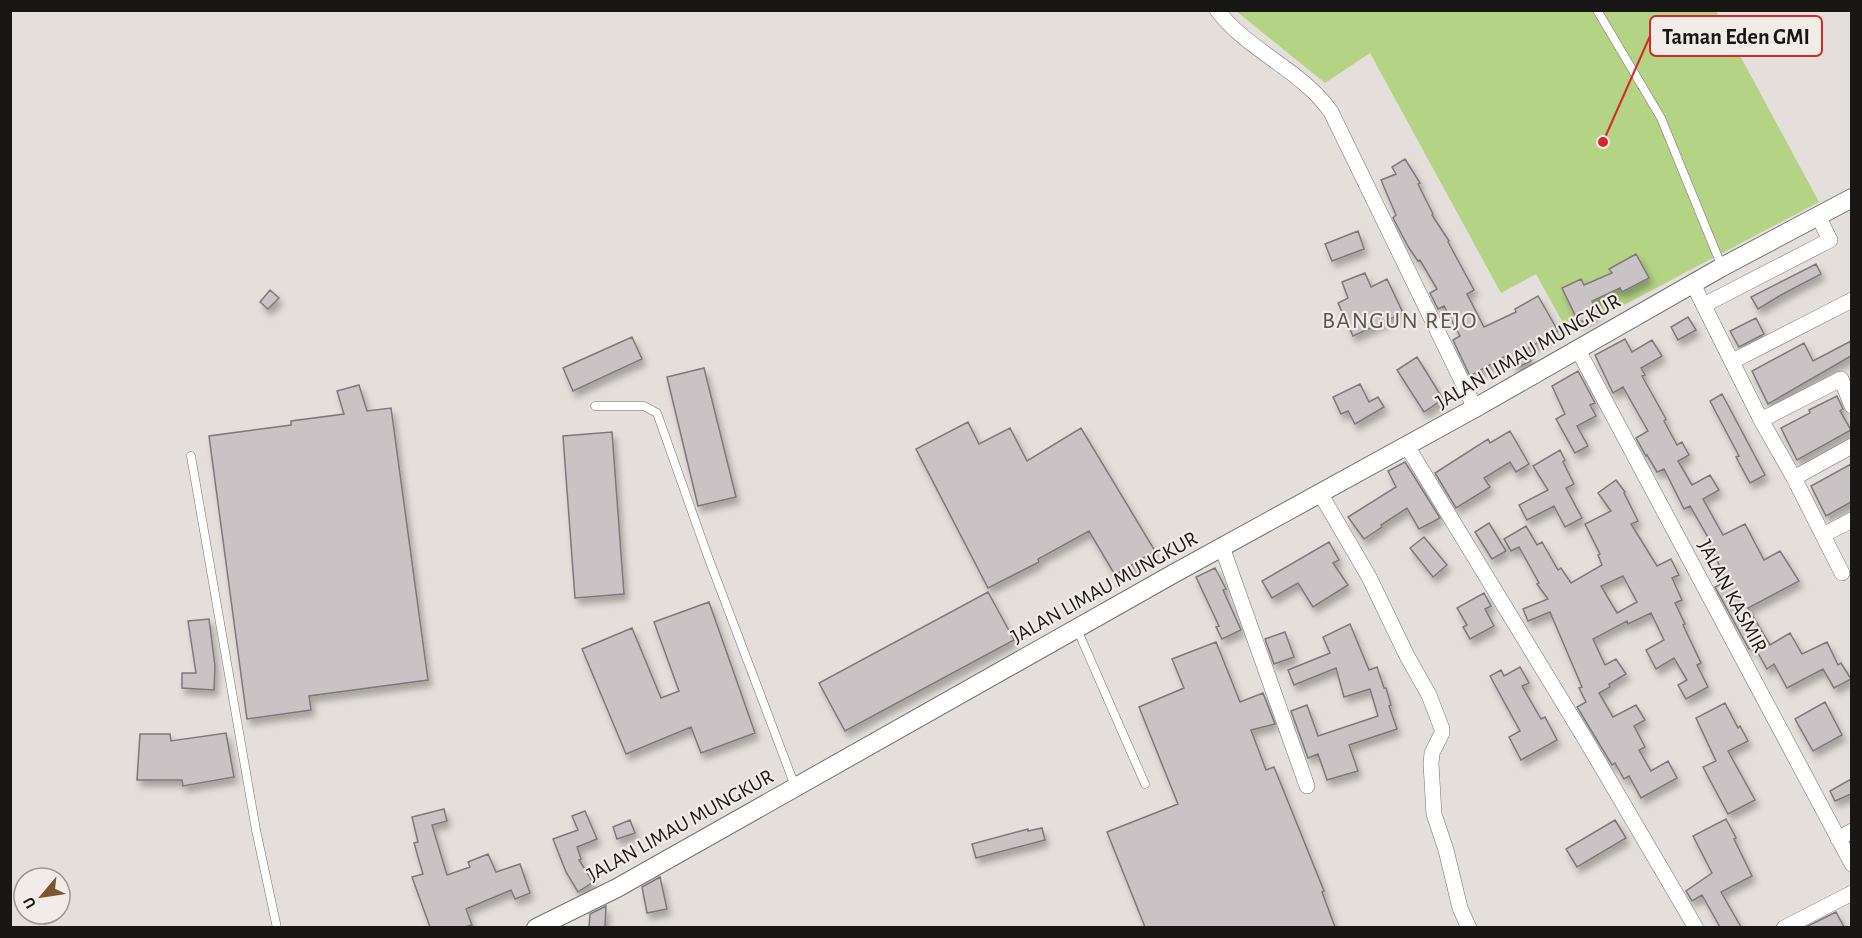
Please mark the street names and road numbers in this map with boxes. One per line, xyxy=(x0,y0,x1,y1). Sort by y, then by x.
street label: JALAN LIMAU MUNGKUR xyxy=(1432,290,1624,413)
street label: JALAN LIMAU MUNGKUR xyxy=(1008,528,1201,647)
street label: JALAN KASMIR xyxy=(1694,536,1771,656)
street label: JALAN LIMAU MUNGKUR xyxy=(584,766,777,885)

